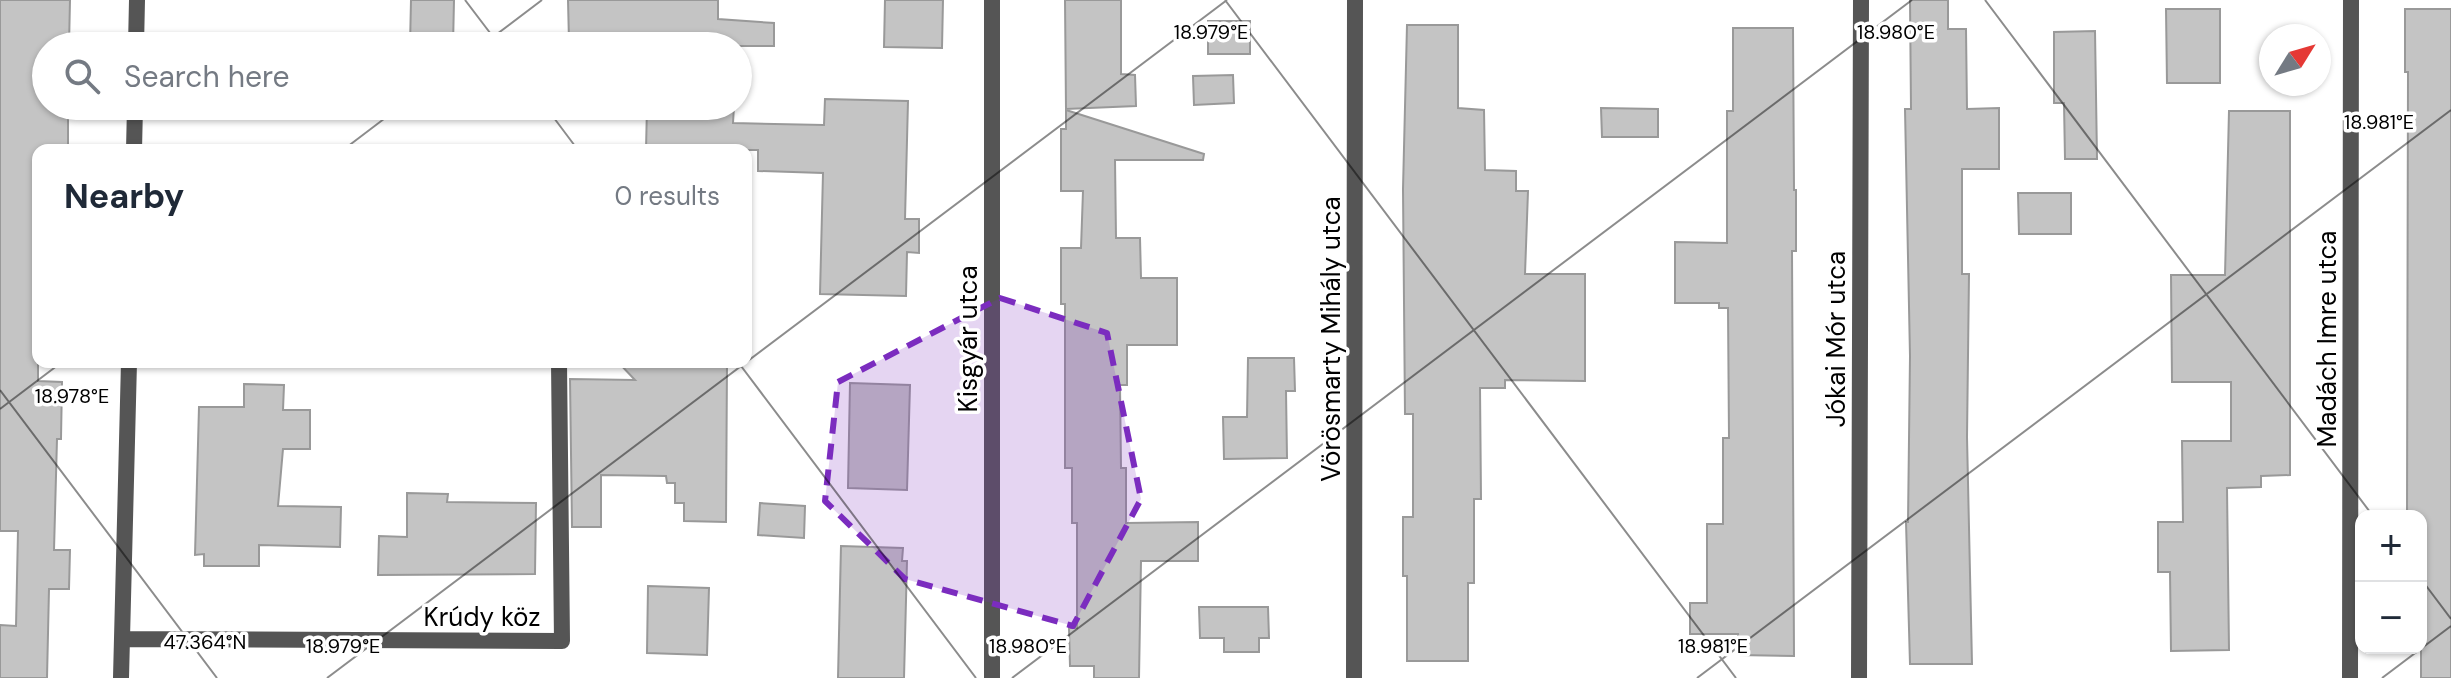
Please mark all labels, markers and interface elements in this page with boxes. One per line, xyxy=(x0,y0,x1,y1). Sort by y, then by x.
text: 18.979°E xyxy=(1174,19,1248,45)
text: 18.980°E xyxy=(1857,19,1935,45)
north arrow xyxy=(2259,24,2331,96)
search box xyxy=(32,32,752,120)
icon: search xyxy=(60,54,104,98)
text: Search here xyxy=(124,57,290,96)
text: 18.981°E xyxy=(2344,109,2414,135)
text: Nearby xyxy=(64,174,184,219)
text: 0 results xyxy=(614,179,720,213)
street label: Vörösmarty Mihály utca xyxy=(1314,196,1348,482)
street label: Madách Imre utca xyxy=(2310,231,2344,448)
street label: Jókai Mór utca xyxy=(1819,251,1853,427)
street label: Kisgyár utca xyxy=(951,265,985,413)
text: 18.978°E xyxy=(35,383,109,409)
map controls xyxy=(2355,510,2427,654)
button: + xyxy=(2355,510,2427,582)
button: − xyxy=(2355,582,2427,654)
street label: Krúdy köz xyxy=(424,600,540,634)
text: 47.364°N xyxy=(164,629,246,655)
text: 18.979°E xyxy=(306,633,380,659)
text: 18.980°E xyxy=(989,633,1067,659)
text: 18.981°E xyxy=(1678,633,1748,659)

